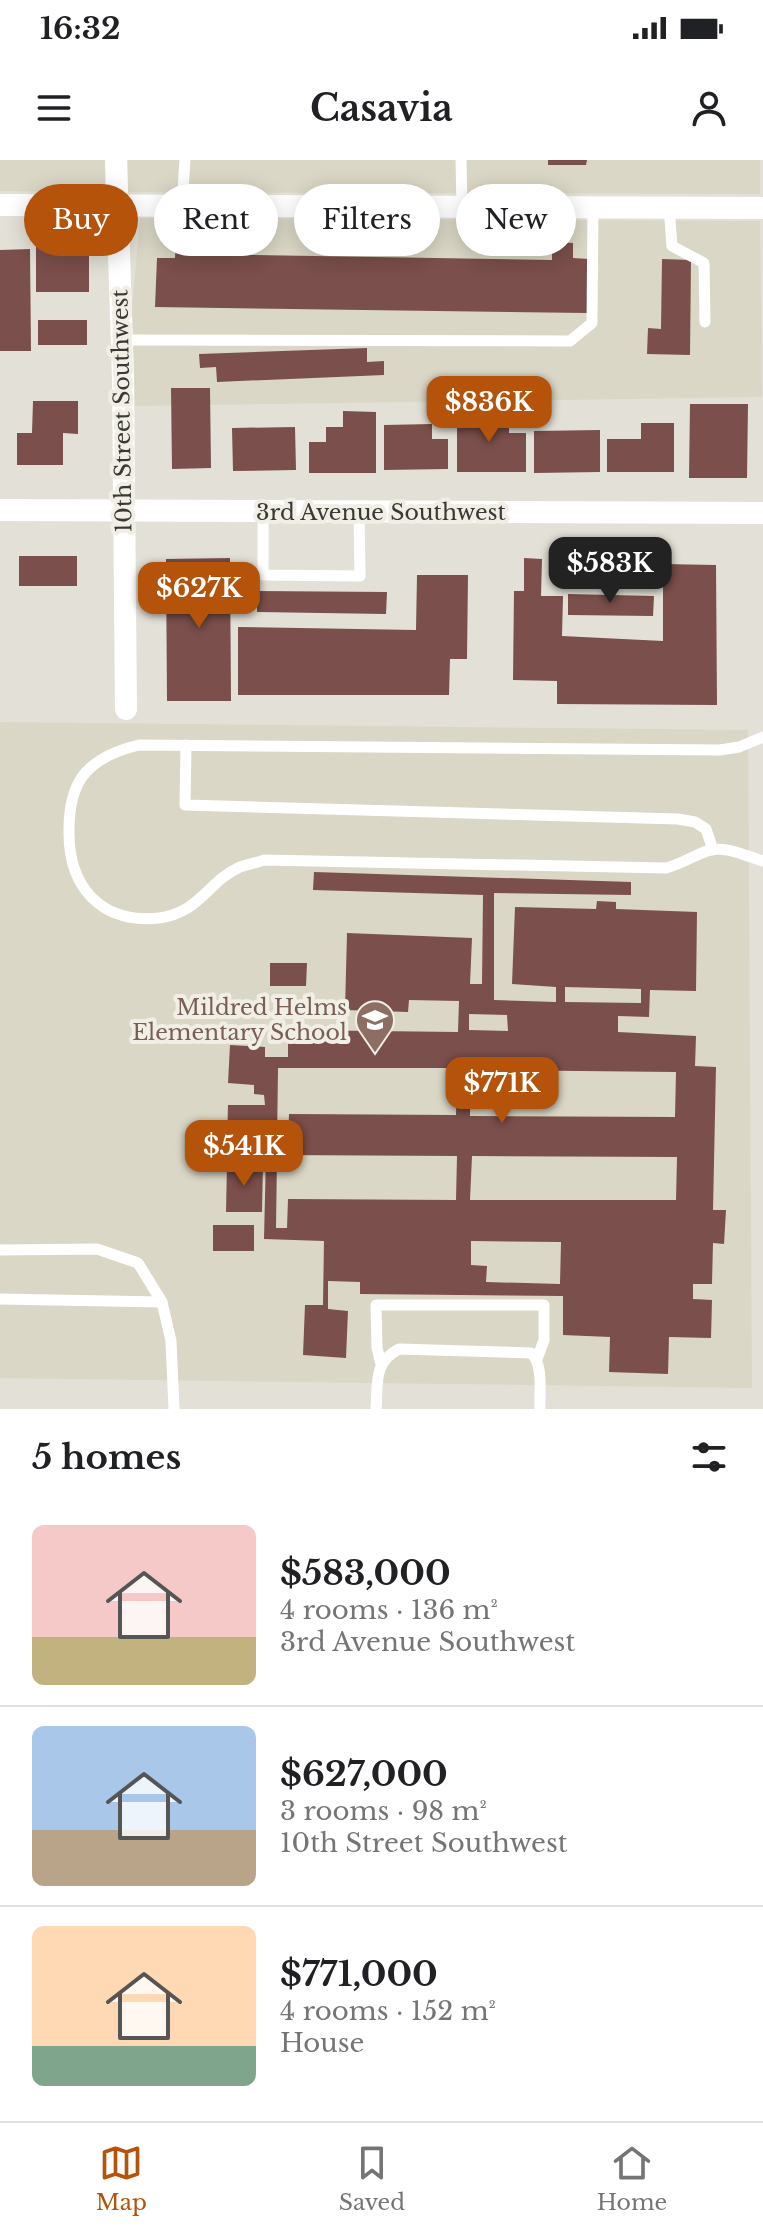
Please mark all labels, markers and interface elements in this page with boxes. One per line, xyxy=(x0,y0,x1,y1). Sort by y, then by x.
text: 16:32 xyxy=(40,10,120,47)
icon: menu xyxy=(32,86,76,130)
text: Casavia xyxy=(310,86,453,131)
icon: person xyxy=(687,86,731,130)
chip: Buy xyxy=(24,184,138,256)
chip: Rent xyxy=(154,184,278,256)
chip: Filters xyxy=(294,184,440,256)
chip: New xyxy=(456,184,576,256)
street label: 10th Street Southwest xyxy=(106,288,138,533)
pin: $836K xyxy=(433,376,545,444)
text: $836K xyxy=(445,386,533,418)
street label: 3rd Avenue Southwest xyxy=(256,499,507,526)
pin: $583K xyxy=(554,537,666,605)
text: $583K xyxy=(567,547,653,579)
pin: $627K xyxy=(143,562,255,630)
text: $627K xyxy=(156,572,242,604)
place label: Mildred Helms Elementary School xyxy=(132,994,347,1046)
school or university icon: Mildred Helms Elementary School xyxy=(354,999,396,1054)
pin: $771K xyxy=(446,1057,558,1125)
text: $771K xyxy=(464,1067,540,1099)
pin: $541K xyxy=(188,1120,300,1188)
text: $541K xyxy=(203,1130,285,1162)
icon: filters xyxy=(687,1435,731,1479)
text: 5 homes xyxy=(32,1436,181,1478)
text: $583,000 xyxy=(280,1552,451,1594)
icon: home xyxy=(96,1557,192,1653)
text: 4 rooms · 136 m² xyxy=(280,1594,498,1626)
text: 3rd Avenue Southwest xyxy=(280,1626,575,1658)
text: $627,000 xyxy=(280,1753,448,1795)
icon: home xyxy=(96,1758,192,1854)
text: 3 rooms · 98 m² xyxy=(280,1795,487,1827)
text: 10th Street Southwest xyxy=(280,1827,568,1859)
text: $771,000 xyxy=(280,1953,438,1995)
icon: home xyxy=(96,1958,192,2054)
text: 4 rooms · 152 m² xyxy=(280,1995,496,2027)
text: House xyxy=(280,2027,364,2059)
tab: Map xyxy=(96,2141,147,2216)
tab: Saved xyxy=(339,2141,405,2216)
tab: Home xyxy=(597,2141,667,2216)

